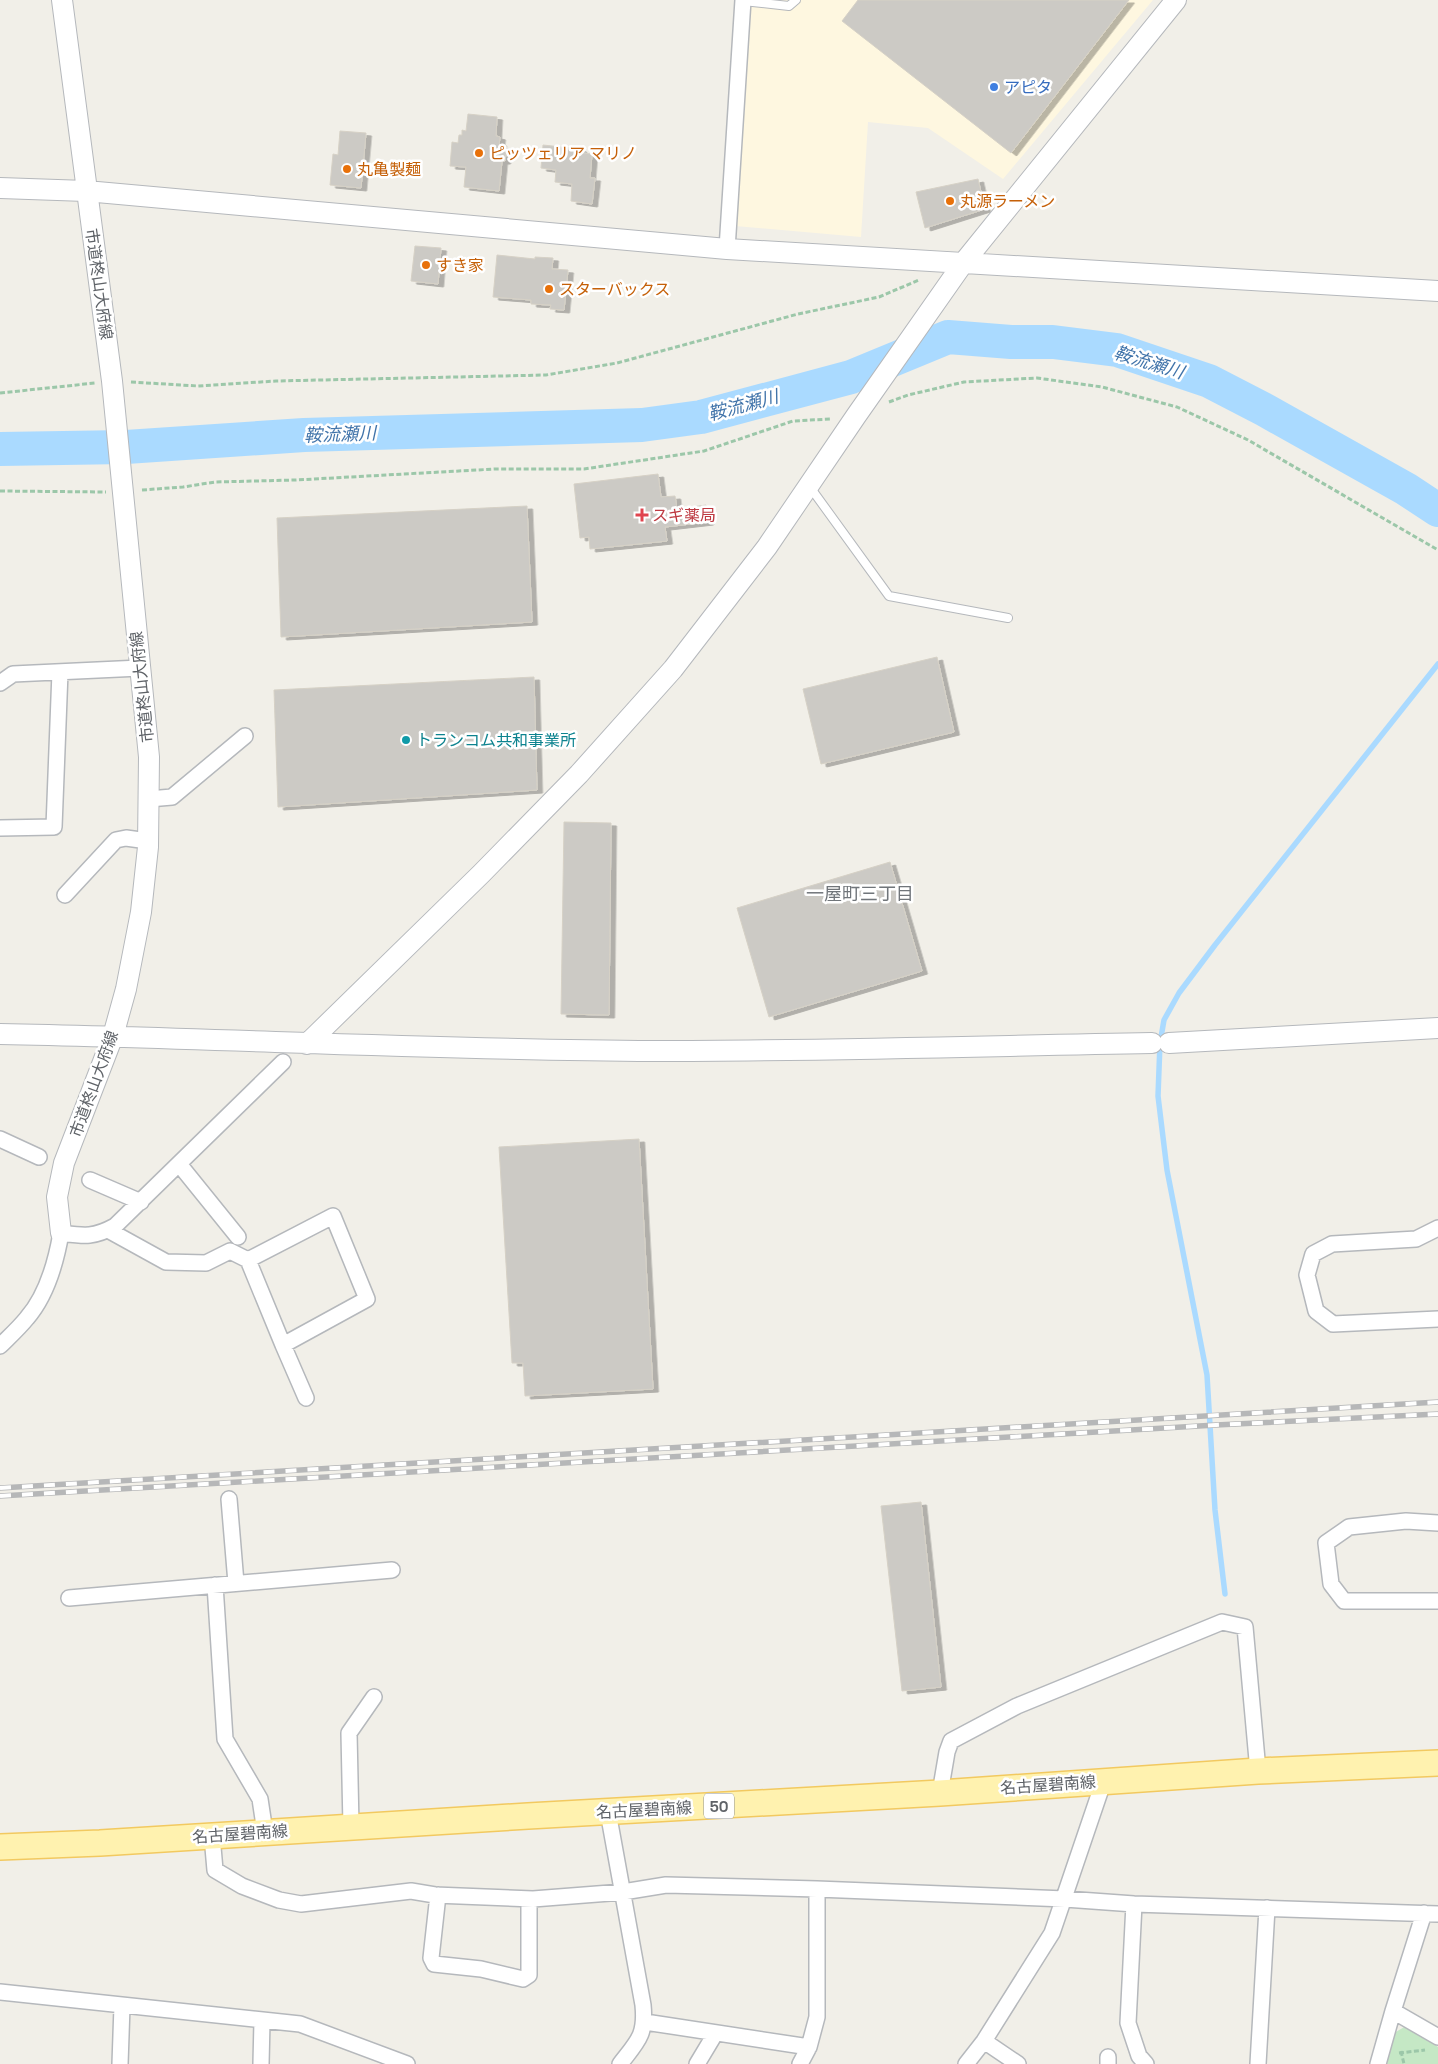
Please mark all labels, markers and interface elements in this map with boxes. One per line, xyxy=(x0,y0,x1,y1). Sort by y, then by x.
place label: アピタ xyxy=(1004,77,1052,98)
marker: アピタ xyxy=(988,81,1000,93)
place label: ピッツェリア マリノ xyxy=(489,143,637,164)
marker: ピッツェリア マリノ xyxy=(473,147,485,159)
place label: 丸亀製麺 xyxy=(357,159,421,180)
marker: 丸亀製麺 xyxy=(341,163,353,175)
place label: 丸源ラーメン xyxy=(960,191,1055,212)
marker: 丸源ラーメン xyxy=(944,195,956,207)
street label: 市道柊山大府線 xyxy=(81,227,117,341)
place label: すき家 xyxy=(436,255,484,276)
marker: すき家 xyxy=(420,259,432,271)
place label: スターバックス xyxy=(559,279,670,300)
marker: スターバックス xyxy=(543,283,555,295)
water label: 鞍流瀬川 xyxy=(1111,340,1189,384)
water label: 鞍流瀬川 xyxy=(705,384,783,425)
water label: 鞍流瀬川 xyxy=(304,421,378,447)
place label: スギ薬局 xyxy=(652,505,716,526)
marker: スギ薬局 xyxy=(636,509,648,521)
street label: 市道柊山大府線 xyxy=(126,630,158,744)
place label: トランコム共和事業所 xyxy=(416,730,576,751)
marker: トランコム共和事業所 xyxy=(400,734,412,746)
district label: 一屋町三丁目 xyxy=(806,882,914,905)
street label: 市道柊山大府線 xyxy=(65,1028,123,1140)
street label: 名古屋碧南線 xyxy=(999,1771,1097,1799)
road number: 50 xyxy=(704,1794,734,1818)
street label: 名古屋碧南線 xyxy=(596,1797,692,1823)
street label: 名古屋碧南線 xyxy=(191,1820,289,1848)

